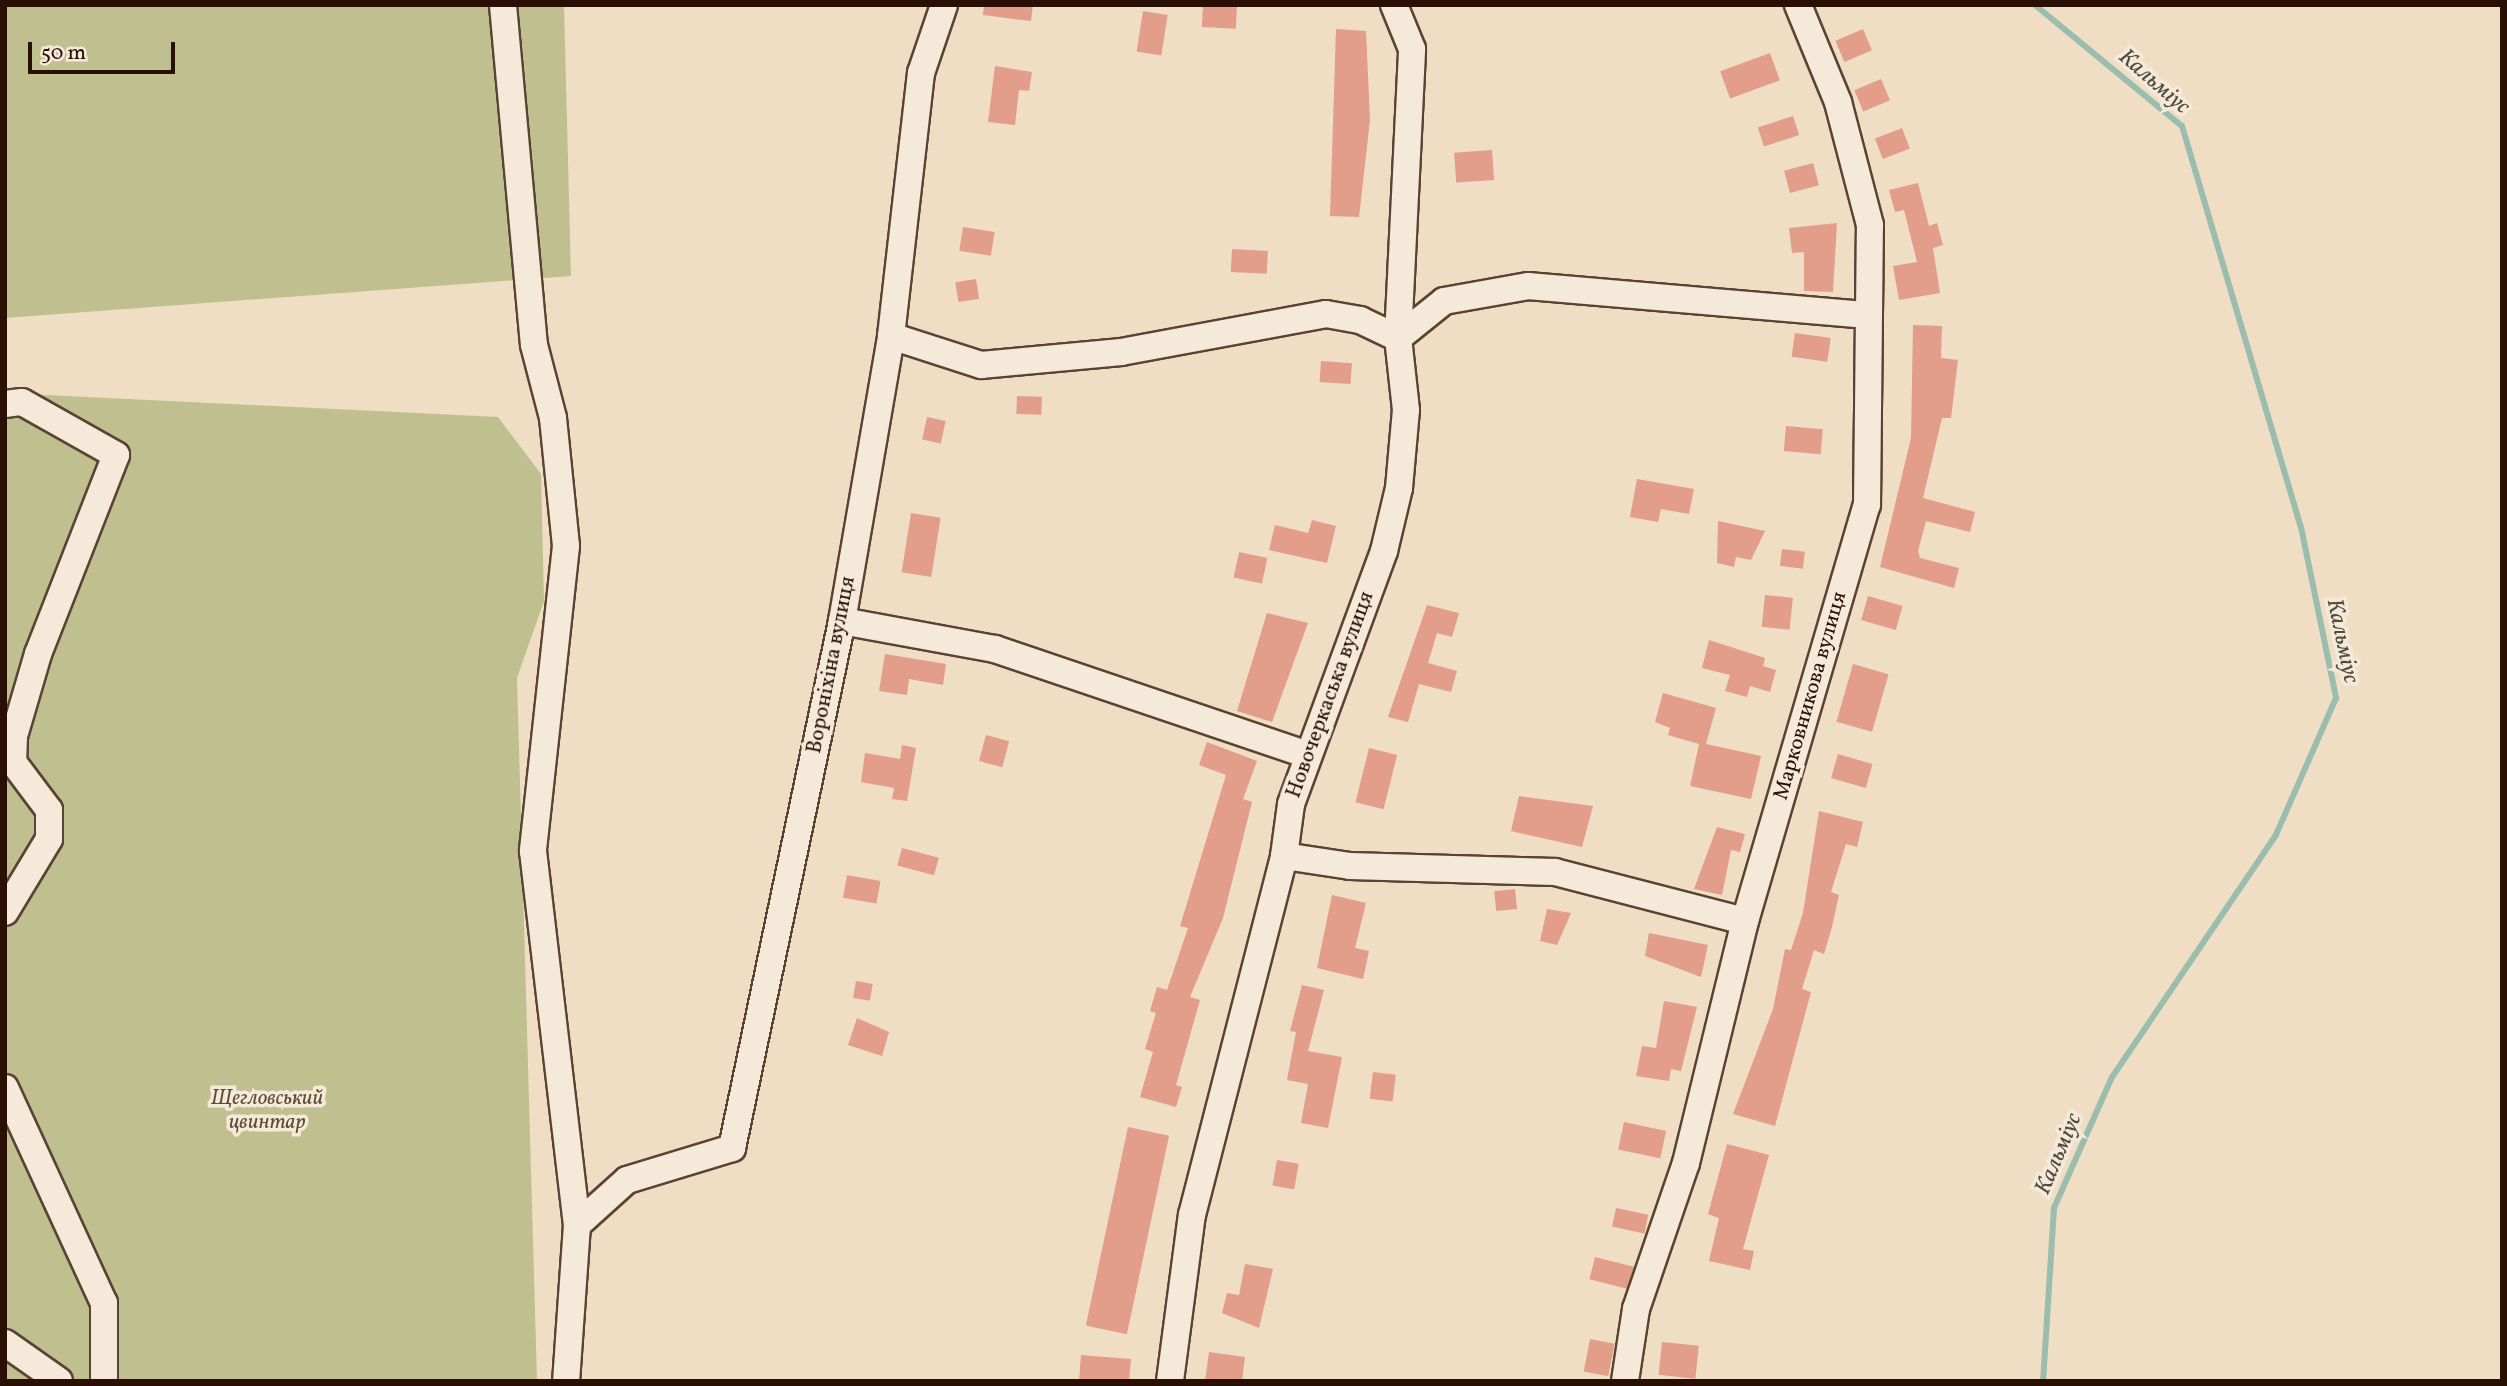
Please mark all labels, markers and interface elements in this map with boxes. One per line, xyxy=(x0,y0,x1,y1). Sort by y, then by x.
scale bar xyxy=(32,28,178,72)
text: 50 m xyxy=(41,39,86,68)
water label: Кальміус xyxy=(2113,43,2195,121)
street label: Вороніхіна вулиця xyxy=(802,574,862,756)
street label: Новочеркаська вулиця xyxy=(1282,588,1380,802)
street label: Марковникова вулиця xyxy=(1769,589,1853,803)
water label: Кальміус xyxy=(2320,596,2364,686)
park label: Щегловський цвинтар xyxy=(211,1086,323,1136)
water label: Кальміус xyxy=(2030,1109,2088,1199)

